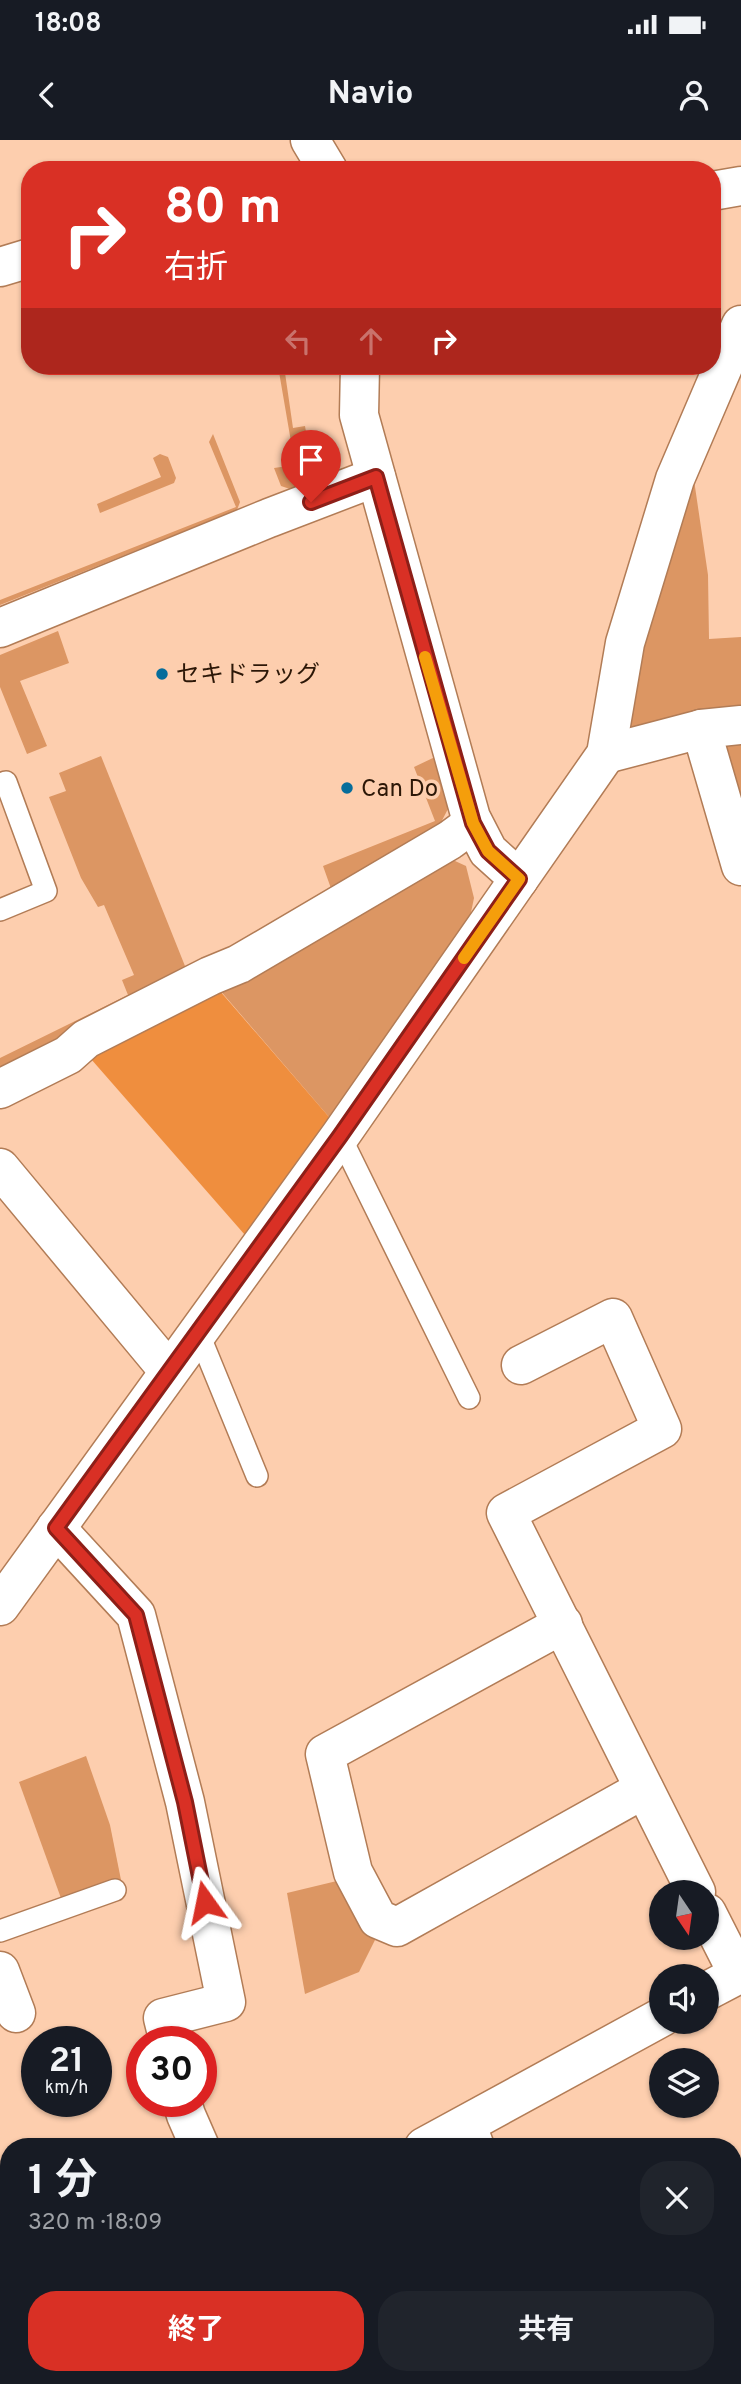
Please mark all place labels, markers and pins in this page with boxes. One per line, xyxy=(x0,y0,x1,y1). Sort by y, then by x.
pin xyxy=(281,430,341,502)
place label: セキドラッグ xyxy=(176,661,320,691)
marker: セキドラッグ xyxy=(154,666,170,682)
place label: Can Do xyxy=(361,775,438,805)
marker: Can Do xyxy=(339,780,355,796)

